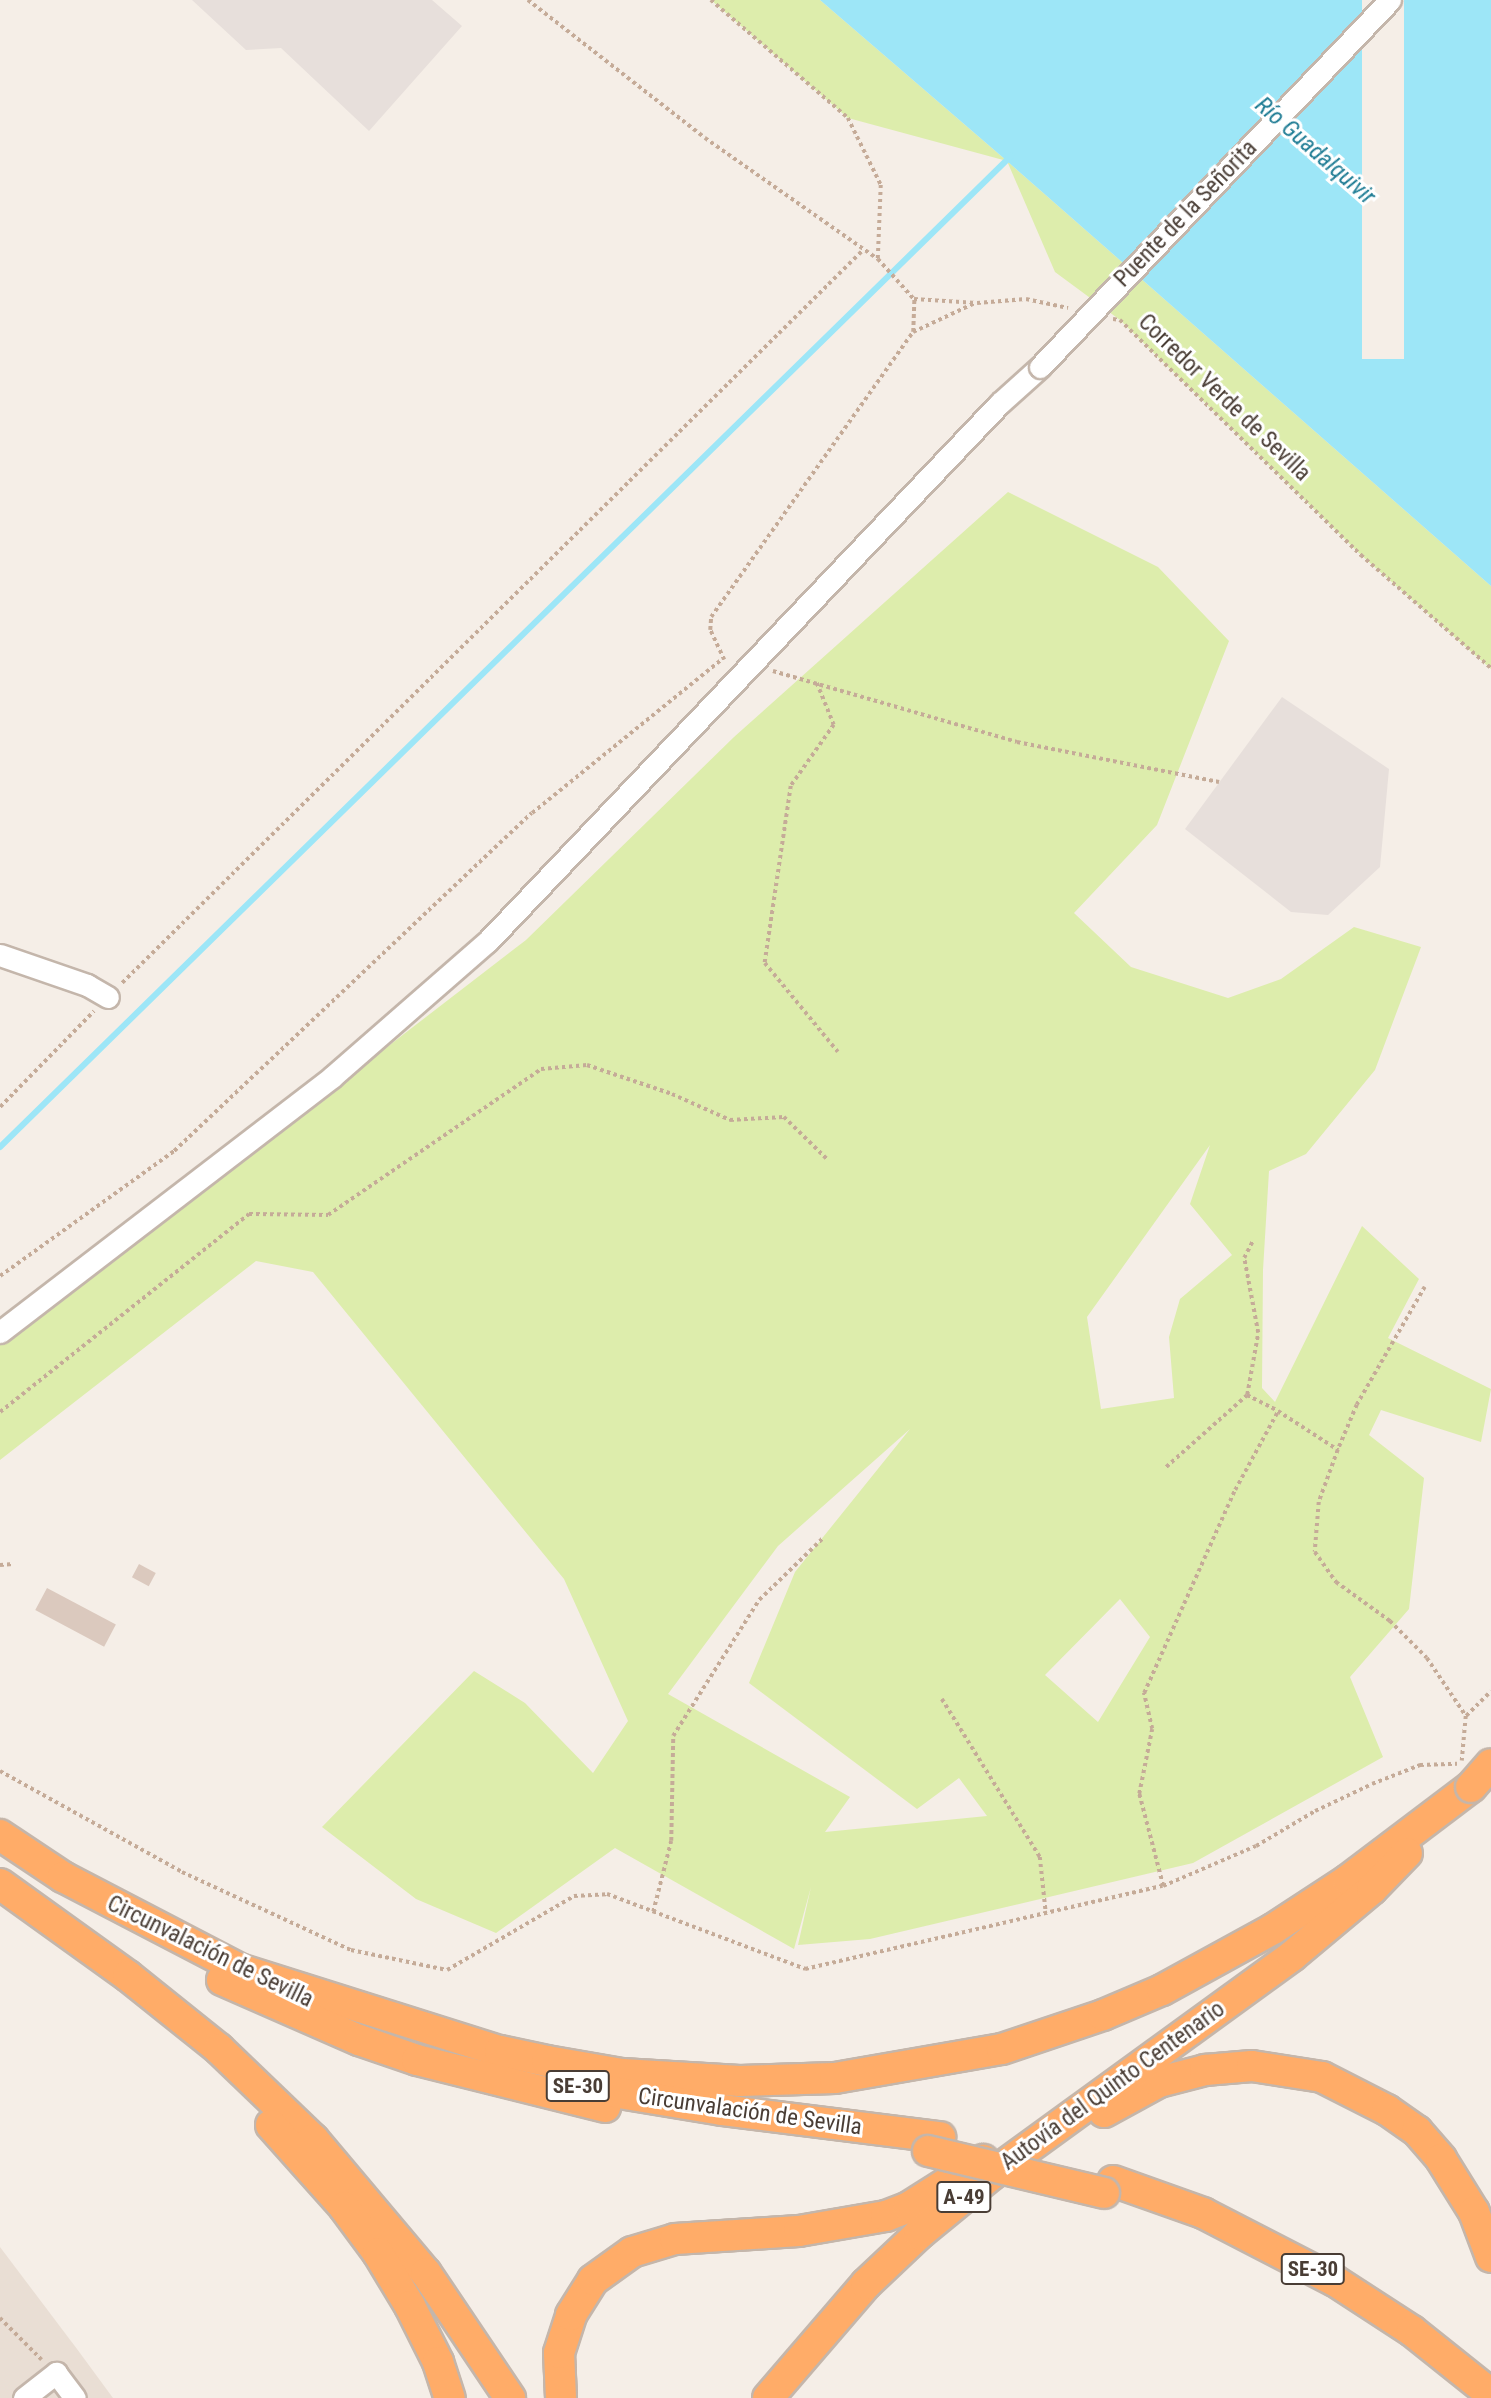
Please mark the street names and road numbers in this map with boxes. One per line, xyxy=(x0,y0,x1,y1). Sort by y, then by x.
street label: Puente de la Señorita xyxy=(1109,135,1263,293)
street label: Corredor Verde de Sevilla xyxy=(1132,309,1316,487)
street label: Circunvalación de Sevilla xyxy=(103,1890,317,2014)
street label: Autovía del Quinto Centenario xyxy=(996,1996,1230,2176)
road number: SE-30 xyxy=(545,2068,611,2104)
street label: Circunvalación de Sevilla xyxy=(636,2083,864,2141)
road number: A-49 xyxy=(936,2180,992,2214)
road number: SE-30 xyxy=(1280,2252,1346,2286)

